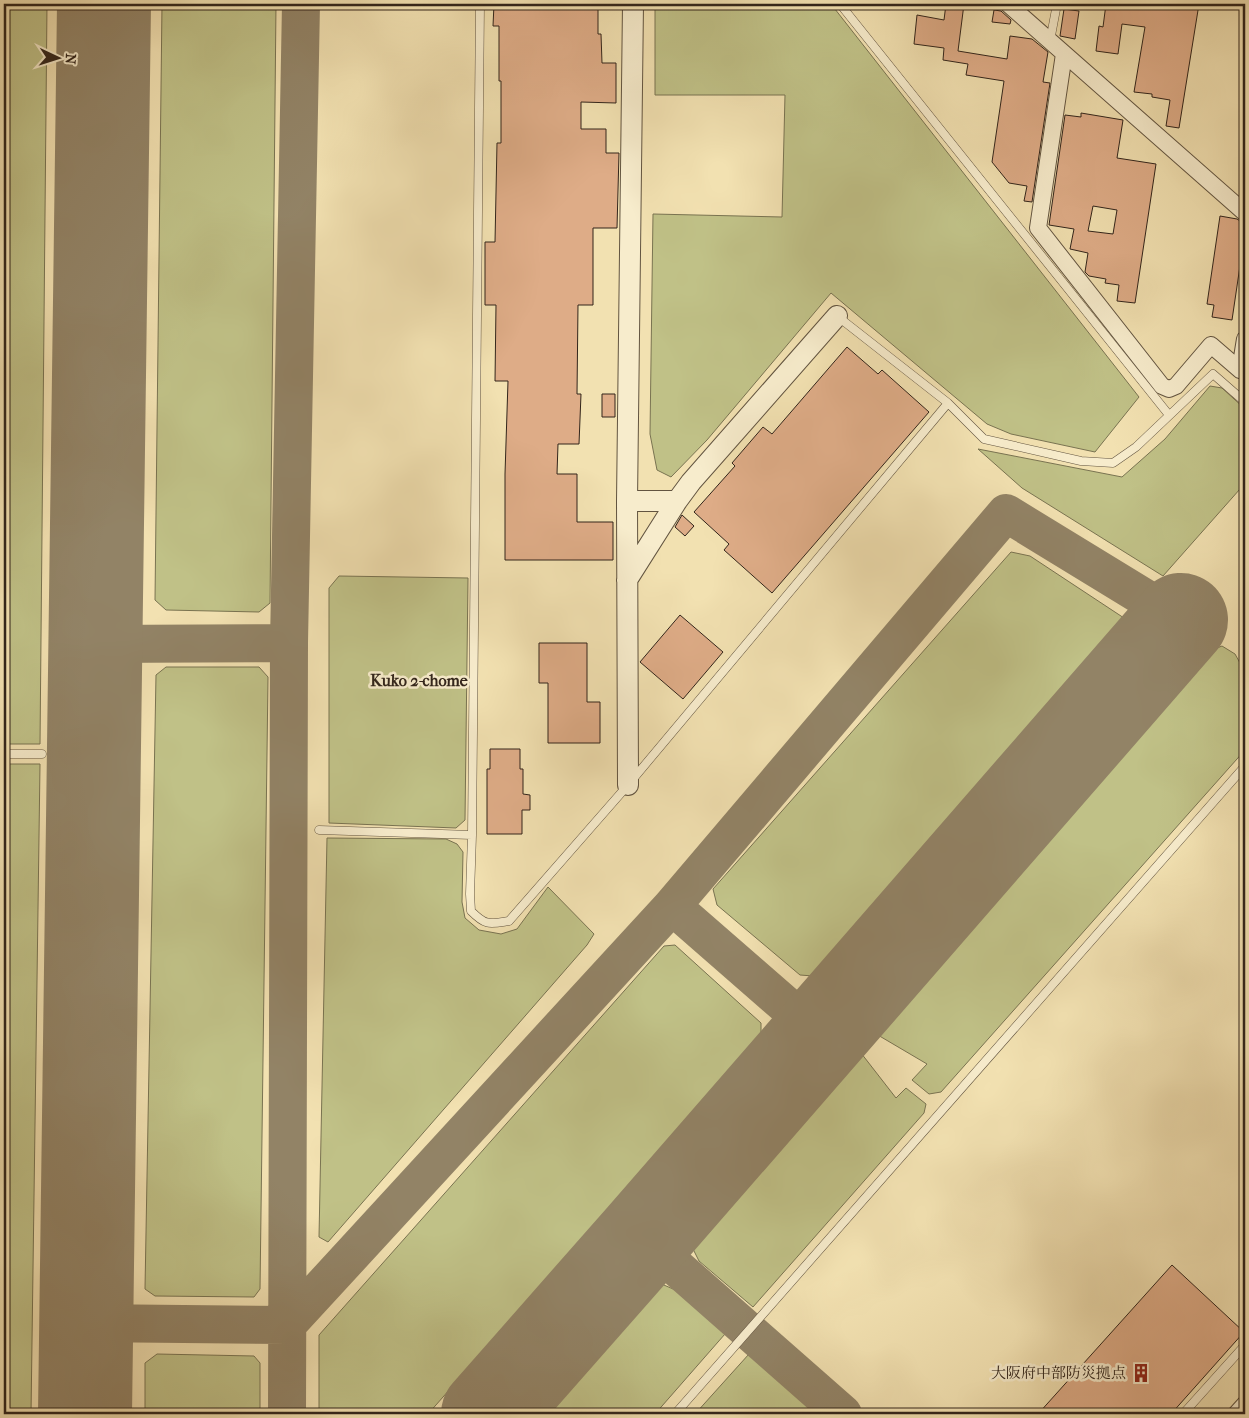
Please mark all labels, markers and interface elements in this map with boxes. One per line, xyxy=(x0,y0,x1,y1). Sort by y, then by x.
north arrow xyxy=(32,32,82,82)
text: N xyxy=(62,53,79,65)
district label: Kuko 2-chome xyxy=(370,671,468,690)
building icon: 大阪府中部防災拠点 xyxy=(1130,1362,1152,1384)
place label: 大阪府中部防災拠点 xyxy=(991,1364,1126,1382)

